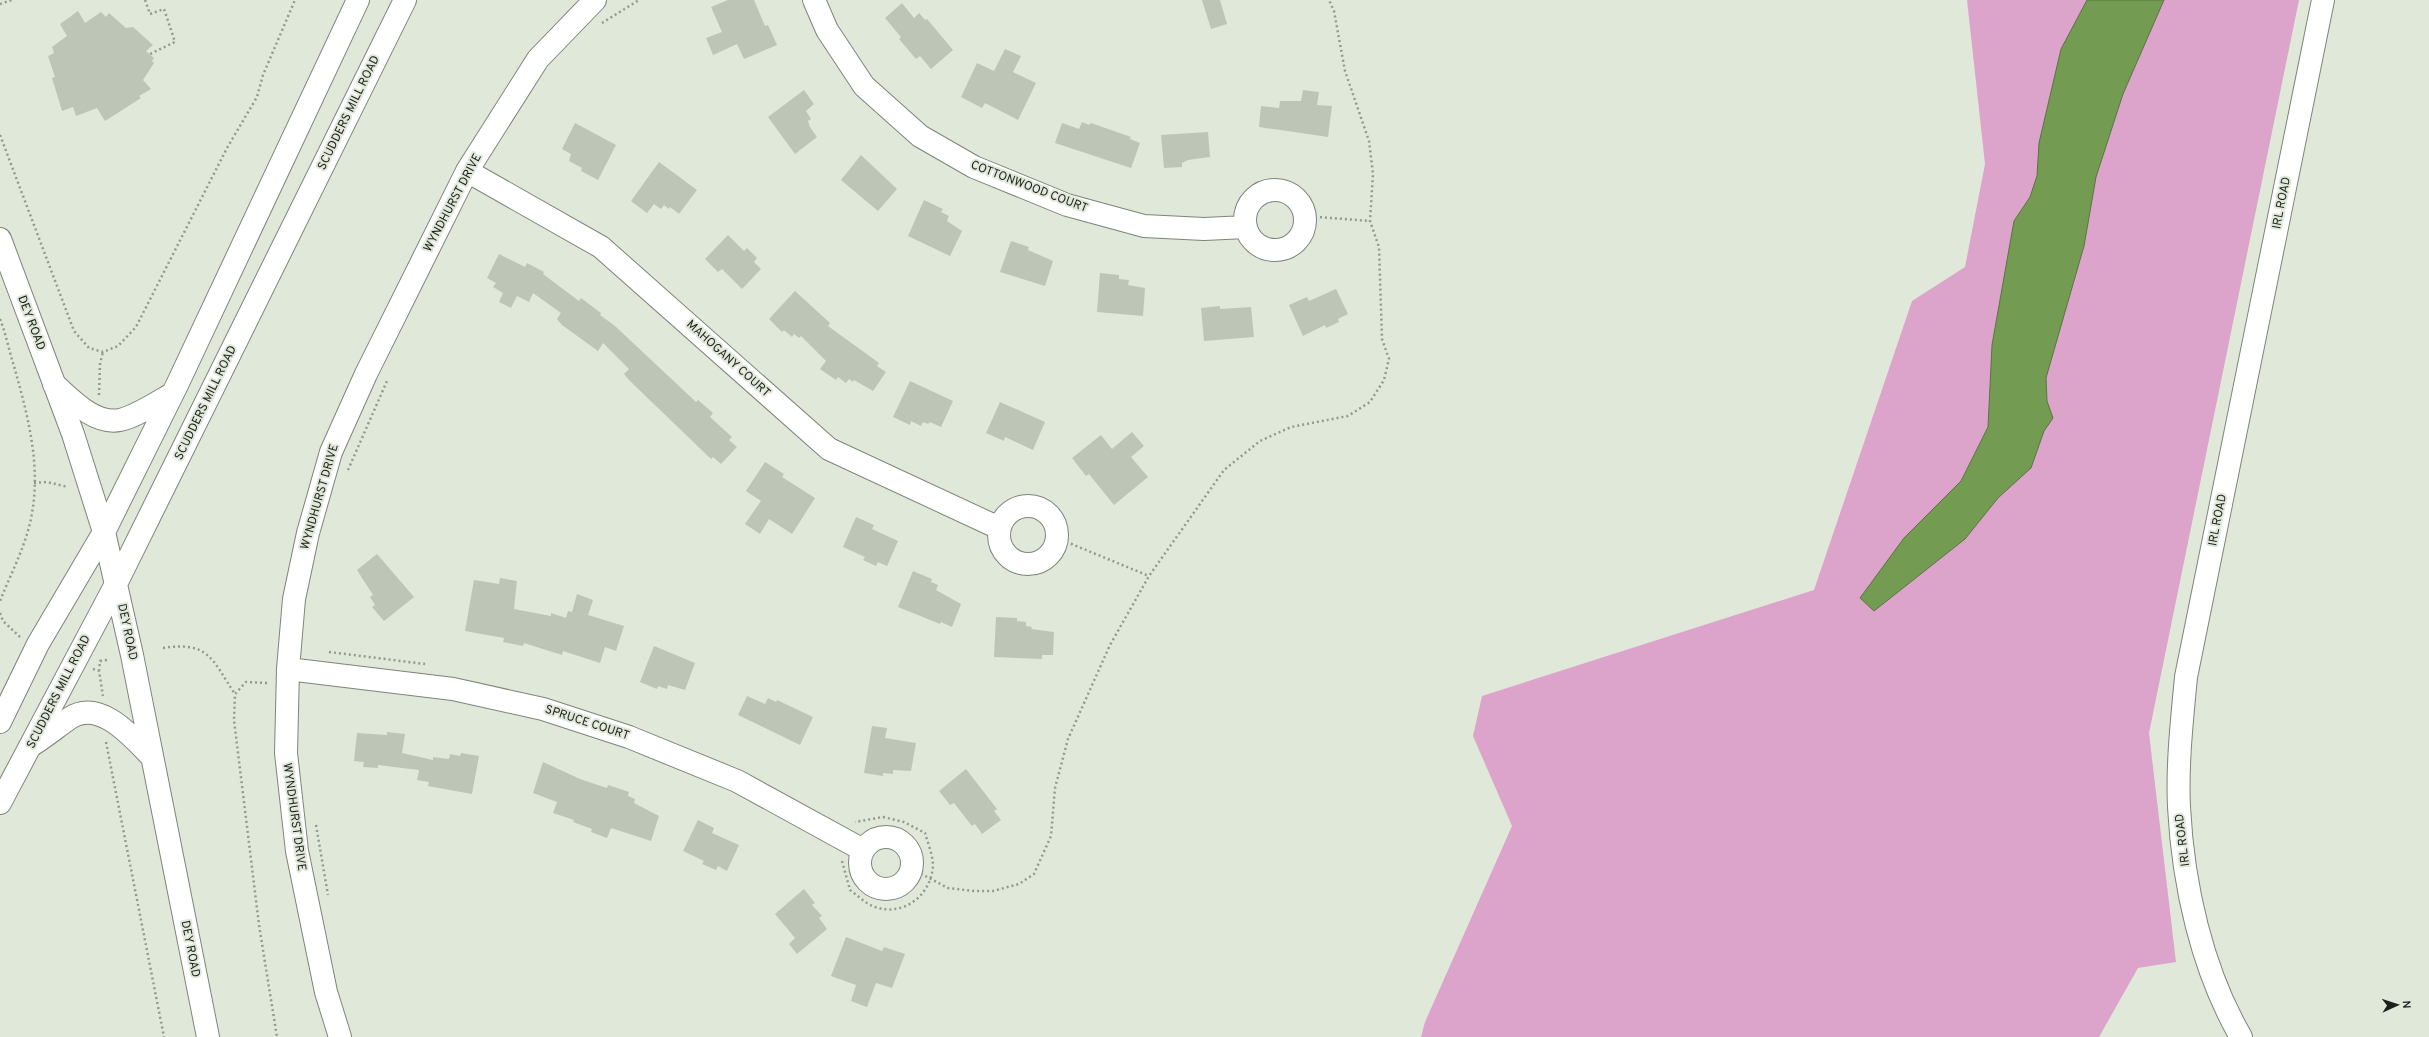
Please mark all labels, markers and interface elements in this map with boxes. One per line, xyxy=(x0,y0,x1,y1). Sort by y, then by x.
street label: SCUDDERS MILL ROAD xyxy=(314,53,384,173)
street label: WYNDHURST DRIVE xyxy=(420,151,486,255)
street label: COTTONWOOD COURT xyxy=(968,157,1090,217)
street label: IRL ROAD xyxy=(2269,175,2295,231)
street label: DEY ROAD xyxy=(13,293,49,353)
street label: MAHOGANY COURT xyxy=(683,317,773,401)
street label: SCUDDERS MILL ROAD xyxy=(171,343,241,463)
street label: WYNDHURST DRIVE xyxy=(297,442,343,552)
street label: IRL ROAD xyxy=(2205,492,2231,548)
street label: DEY ROAD xyxy=(113,602,141,662)
street label: SCUDDERS MILL ROAD xyxy=(23,632,95,752)
street label: SPRUCE COURT xyxy=(543,702,631,744)
street label: WYNDHURST DRIVE xyxy=(278,762,310,872)
street label: IRL ROAD xyxy=(2172,813,2194,867)
street label: DEY ROAD xyxy=(177,919,203,979)
north arrow xyxy=(2377,985,2417,1025)
text: N xyxy=(2399,1000,2413,1009)

